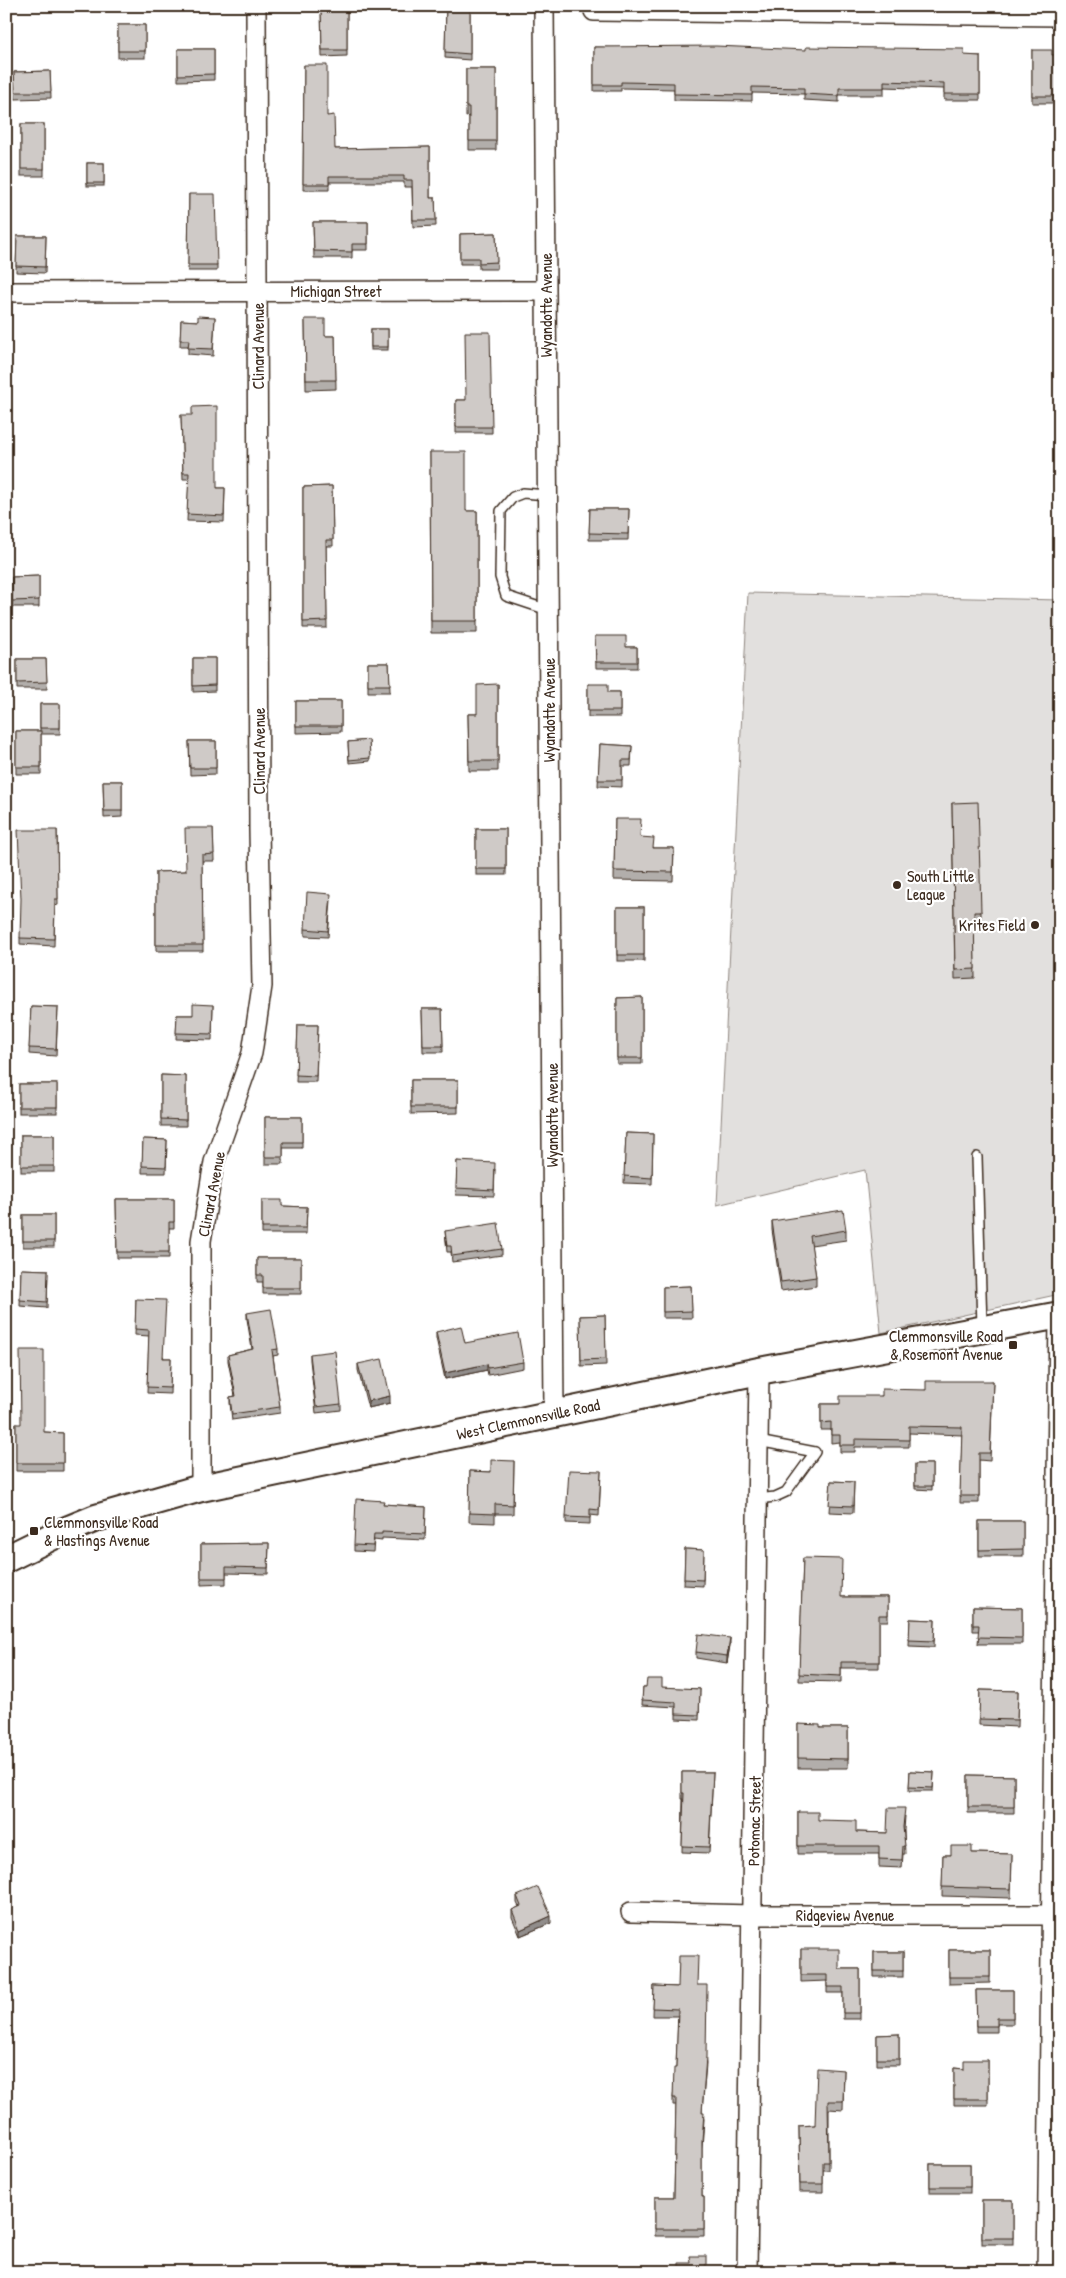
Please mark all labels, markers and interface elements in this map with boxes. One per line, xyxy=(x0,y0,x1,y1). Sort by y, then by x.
street label: Wyandotte Avenue xyxy=(535,252,557,357)
street label: Michigan Street xyxy=(290,280,382,302)
street label: Clinard Avenue xyxy=(247,302,269,389)
street label: Wyandotte Avenue xyxy=(538,657,560,762)
street label: Clinard Avenue xyxy=(248,707,270,794)
place label: South Little League xyxy=(907,865,975,905)
marker: South Little League xyxy=(891,879,903,891)
place label: Krites Field xyxy=(959,914,1025,936)
marker: Krites Field xyxy=(1029,919,1041,931)
street label: Wyandotte Avenue xyxy=(541,1062,563,1167)
street label: Clinard Avenue xyxy=(192,1149,230,1239)
place label: Clemmonsville Road & Rosemont Avenue xyxy=(889,1325,1004,1365)
marker: Clemmonsville Road & Rosemont Avenue xyxy=(1007,1339,1019,1351)
street label: West Clemmonsville Road xyxy=(454,1393,602,1445)
place label: Clemmonsville Road & Hastings Avenue xyxy=(44,1511,158,1551)
marker: Clemmonsville Road & Hastings Avenue xyxy=(28,1525,40,1537)
street label: Potomac Street xyxy=(742,1775,766,1866)
street label: Ridgeview Avenue xyxy=(796,1904,895,1926)

